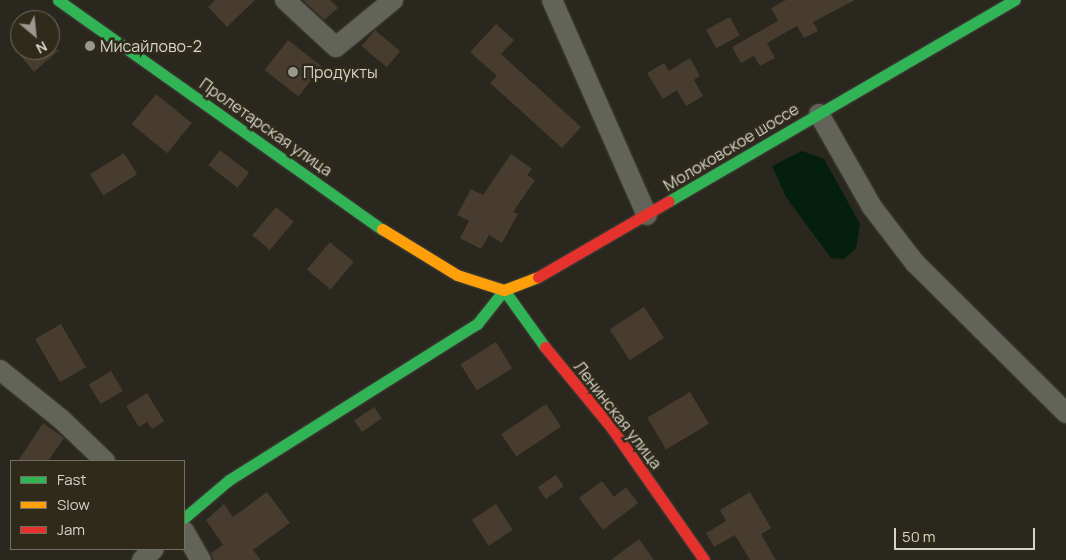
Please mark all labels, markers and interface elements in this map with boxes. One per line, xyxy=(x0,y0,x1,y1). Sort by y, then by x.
north arrow xyxy=(10,10,60,60)
place label: Мисайлово-2 xyxy=(100,36,202,56)
text: N xyxy=(33,37,51,59)
marker: Мисайлово-2 xyxy=(84,40,96,52)
place label: Продукты xyxy=(303,62,378,82)
marker: Продукты xyxy=(287,66,299,78)
street label: Пролетарская улица xyxy=(196,74,336,180)
street label: Молоковское шоссе xyxy=(660,99,802,195)
street label: Ленинская улица xyxy=(570,357,666,473)
legend xyxy=(10,460,185,550)
text: Fast xyxy=(57,469,86,490)
text: Slow xyxy=(57,494,90,515)
scale bar xyxy=(896,518,1037,550)
text: Jam xyxy=(57,519,85,540)
text: 50 m xyxy=(902,526,936,547)

